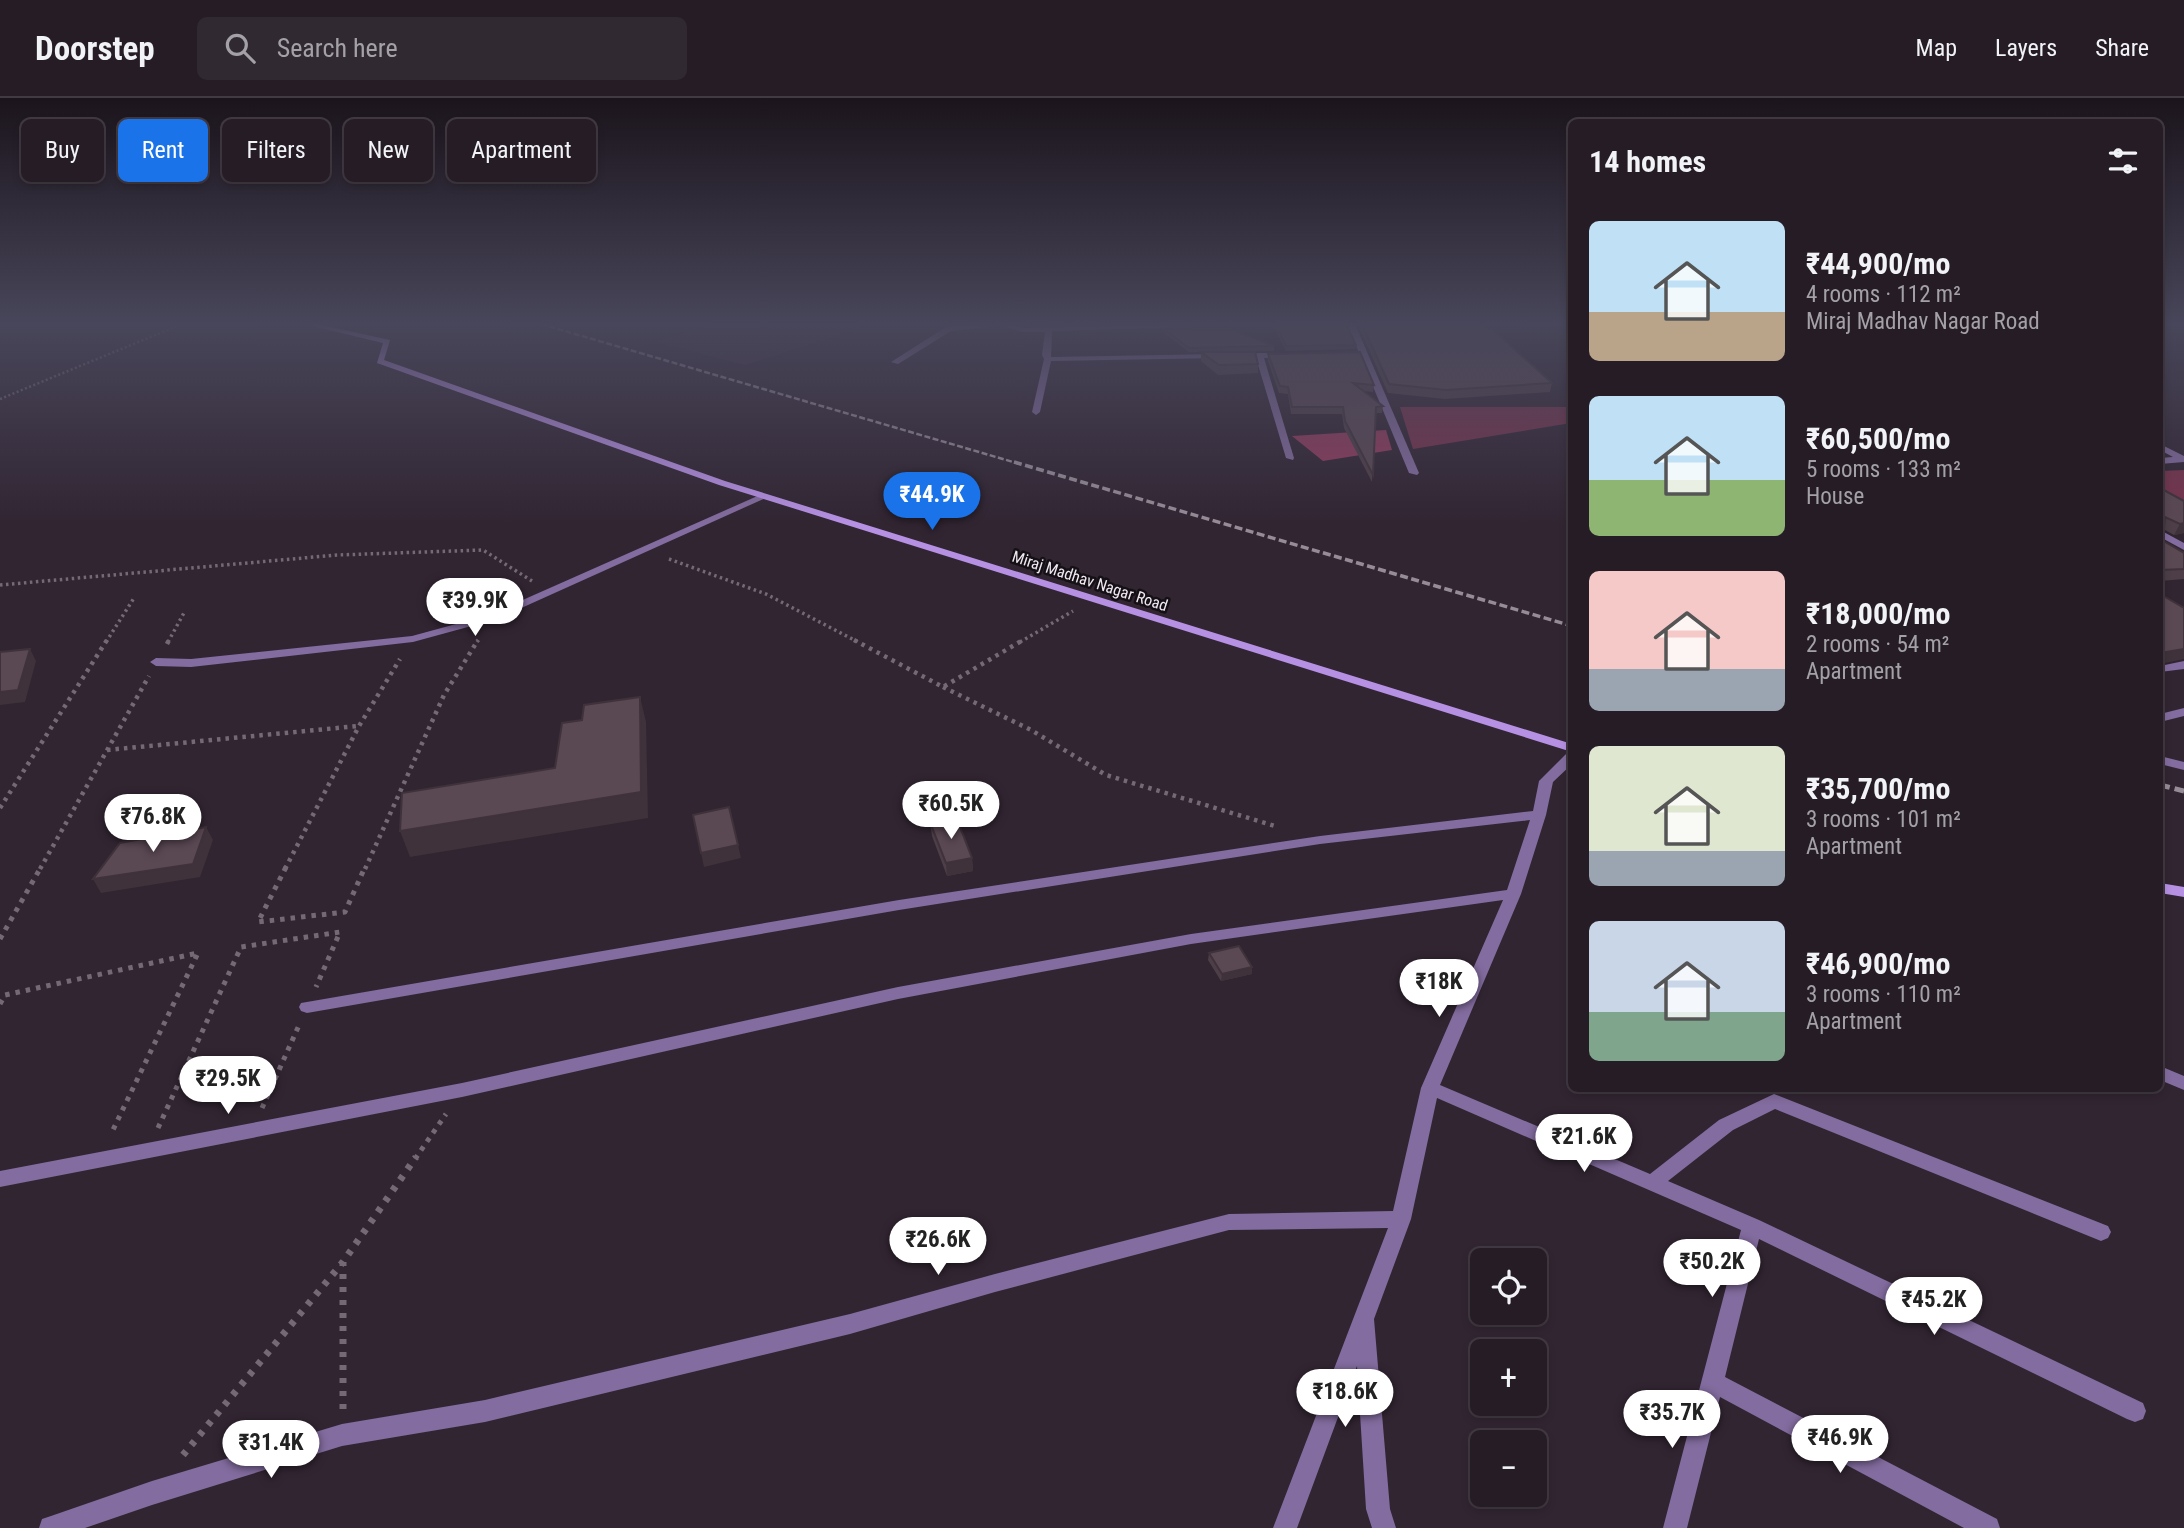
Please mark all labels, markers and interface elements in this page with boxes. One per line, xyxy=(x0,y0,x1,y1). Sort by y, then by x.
search box xyxy=(197,17,687,80)
text: Doorstep xyxy=(35,29,155,68)
icon: search xyxy=(221,29,259,67)
text: Search here xyxy=(277,33,398,63)
text: Map xyxy=(1916,34,1957,62)
text: Layers xyxy=(1995,34,2057,62)
text: Share xyxy=(2095,34,2149,62)
chip: Buy xyxy=(21,119,104,182)
chip: Rent xyxy=(118,119,208,182)
chip: Filters xyxy=(222,119,330,182)
chip: New xyxy=(344,119,433,182)
chip: Apartment xyxy=(447,119,596,182)
icon: filters xyxy=(2104,142,2142,180)
text: 14 homes xyxy=(1589,144,1706,179)
text: ₹44,900/mo xyxy=(1806,246,1950,281)
icon: home xyxy=(1645,249,1729,333)
text: 4 rooms · 112 m² xyxy=(1806,281,1961,308)
text: Miraj Madhav Nagar Road xyxy=(1806,308,2040,335)
text: ₹60,500/mo xyxy=(1806,421,1950,456)
icon: home xyxy=(1645,424,1729,508)
text: 5 rooms · 133 m² xyxy=(1806,456,1961,483)
pin: ₹44.9K xyxy=(875,472,989,532)
text: ₹44.9K xyxy=(899,481,965,508)
text: House xyxy=(1806,483,1864,510)
street label: Miraj Madhav Nagar Road xyxy=(1010,547,1170,615)
pin: ₹39.9K xyxy=(418,578,532,638)
text: ₹39.9K xyxy=(442,587,508,614)
text: ₹18,000/mo xyxy=(1806,596,1950,631)
icon: home xyxy=(1645,599,1729,683)
text: 2 rooms · 54 m² xyxy=(1806,631,1949,658)
text: Apartment xyxy=(1806,658,1902,685)
text: ₹35,700/mo xyxy=(1806,771,1950,806)
icon: home xyxy=(1645,774,1729,858)
pin: ₹60.5K xyxy=(894,782,1008,841)
text: ₹60.5K xyxy=(918,790,984,817)
pin: ₹76.8K xyxy=(96,794,210,854)
text: ₹76.8K xyxy=(120,803,186,830)
text: 3 rooms · 101 m² xyxy=(1806,806,1961,833)
text: Apartment xyxy=(1806,833,1902,860)
text: ₹46,900/mo xyxy=(1806,946,1950,981)
icon: home xyxy=(1645,949,1729,1033)
pin: ₹18K xyxy=(1398,960,1480,1019)
text: ₹18K xyxy=(1416,968,1462,995)
text: 3 rooms · 110 m² xyxy=(1806,981,1961,1008)
text: Apartment xyxy=(1806,1008,1902,1035)
pin: ₹29.5K xyxy=(171,1056,285,1116)
text: ₹29.5K xyxy=(195,1065,261,1092)
pin: ₹21.6K xyxy=(1527,1114,1641,1174)
text: ₹21.6K xyxy=(1551,1123,1617,1150)
pin: ₹26.6K xyxy=(881,1218,995,1277)
text: ₹26.6K xyxy=(905,1226,971,1253)
pin: ₹50.2K xyxy=(1655,1240,1769,1299)
map controls xyxy=(1470,1248,1547,1507)
button: locate xyxy=(1470,1248,1547,1325)
text: ₹50.2K xyxy=(1679,1248,1745,1275)
pin: ₹45.2K xyxy=(1877,1278,1991,1337)
text: ₹45.2K xyxy=(1901,1286,1967,1313)
button: + xyxy=(1470,1339,1547,1416)
pin: ₹18.6K xyxy=(1288,1370,1402,1429)
text: ₹18.6K xyxy=(1312,1378,1378,1405)
pin: ₹35.7K xyxy=(1615,1390,1729,1450)
text: ₹35.7K xyxy=(1639,1399,1705,1426)
pin: ₹46.9K xyxy=(1783,1416,1897,1475)
pin: ₹31.4K xyxy=(214,1420,328,1480)
text: ₹46.9K xyxy=(1807,1424,1873,1451)
text: ₹31.4K xyxy=(238,1429,304,1456)
button: − xyxy=(1470,1430,1547,1507)

